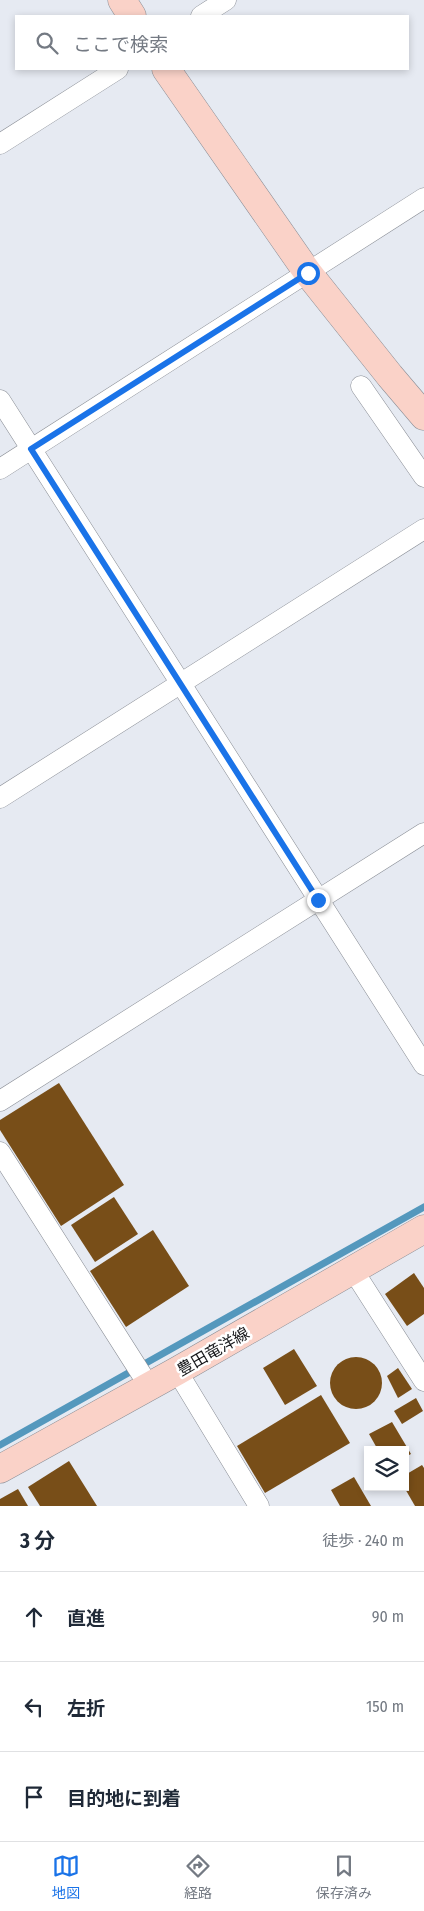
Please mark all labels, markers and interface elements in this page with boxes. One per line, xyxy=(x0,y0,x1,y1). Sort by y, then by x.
search box xyxy=(15,15,409,70)
icon: search xyxy=(33,29,61,57)
text: ここで検索 xyxy=(73,33,168,56)
route start xyxy=(297,262,320,285)
route end xyxy=(307,889,330,912)
street label: 豊田竜洋線 xyxy=(174,1323,253,1380)
map controls xyxy=(364,1446,409,1491)
button: layers xyxy=(364,1446,409,1491)
text: 3 分 xyxy=(20,1528,55,1554)
text: 徒歩 · 240 m xyxy=(322,1531,404,1550)
icon: ahead xyxy=(20,1603,48,1631)
text: 直進 xyxy=(67,1607,105,1630)
text: 90 m xyxy=(372,1607,404,1626)
icon: left xyxy=(20,1693,48,1721)
text: 左折 xyxy=(67,1697,105,1720)
text: 150 m xyxy=(366,1697,404,1716)
icon: arrive xyxy=(20,1783,48,1811)
text: 目的地に到着 xyxy=(67,1787,181,1810)
tab: 地図 xyxy=(52,1852,80,1902)
tab: 経路 xyxy=(184,1852,212,1902)
tab: 保存済み xyxy=(316,1852,372,1902)

